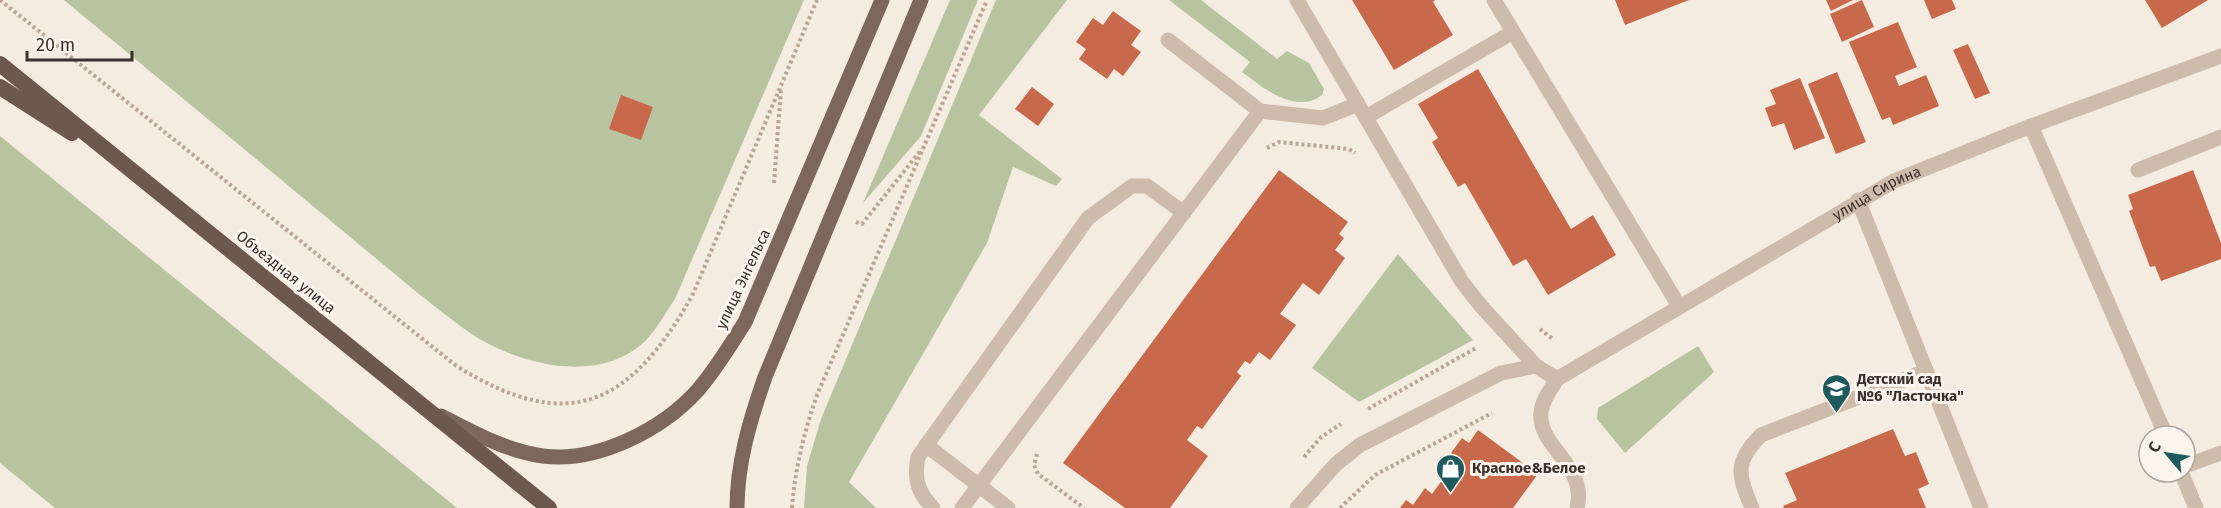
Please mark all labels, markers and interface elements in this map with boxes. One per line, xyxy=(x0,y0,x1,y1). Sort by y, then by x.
scale bar xyxy=(27,24,132,62)
text: 20 m xyxy=(36,34,75,56)
street label: улица Сирина xyxy=(1829,162,1923,224)
street label: улица Энгельса xyxy=(712,226,774,332)
street label: Объездная улица xyxy=(233,227,339,317)
place label: Детский сад №6 "Ласточка" xyxy=(1856,370,1964,405)
school or university icon: Детский сад №6 "Ласточка" xyxy=(1820,372,1852,414)
north arrow xyxy=(2137,424,2197,484)
text: С xyxy=(2144,438,2165,456)
shop icon: Красное&Белое xyxy=(1435,452,1467,494)
place label: Красное&Белое xyxy=(1472,459,1585,477)

